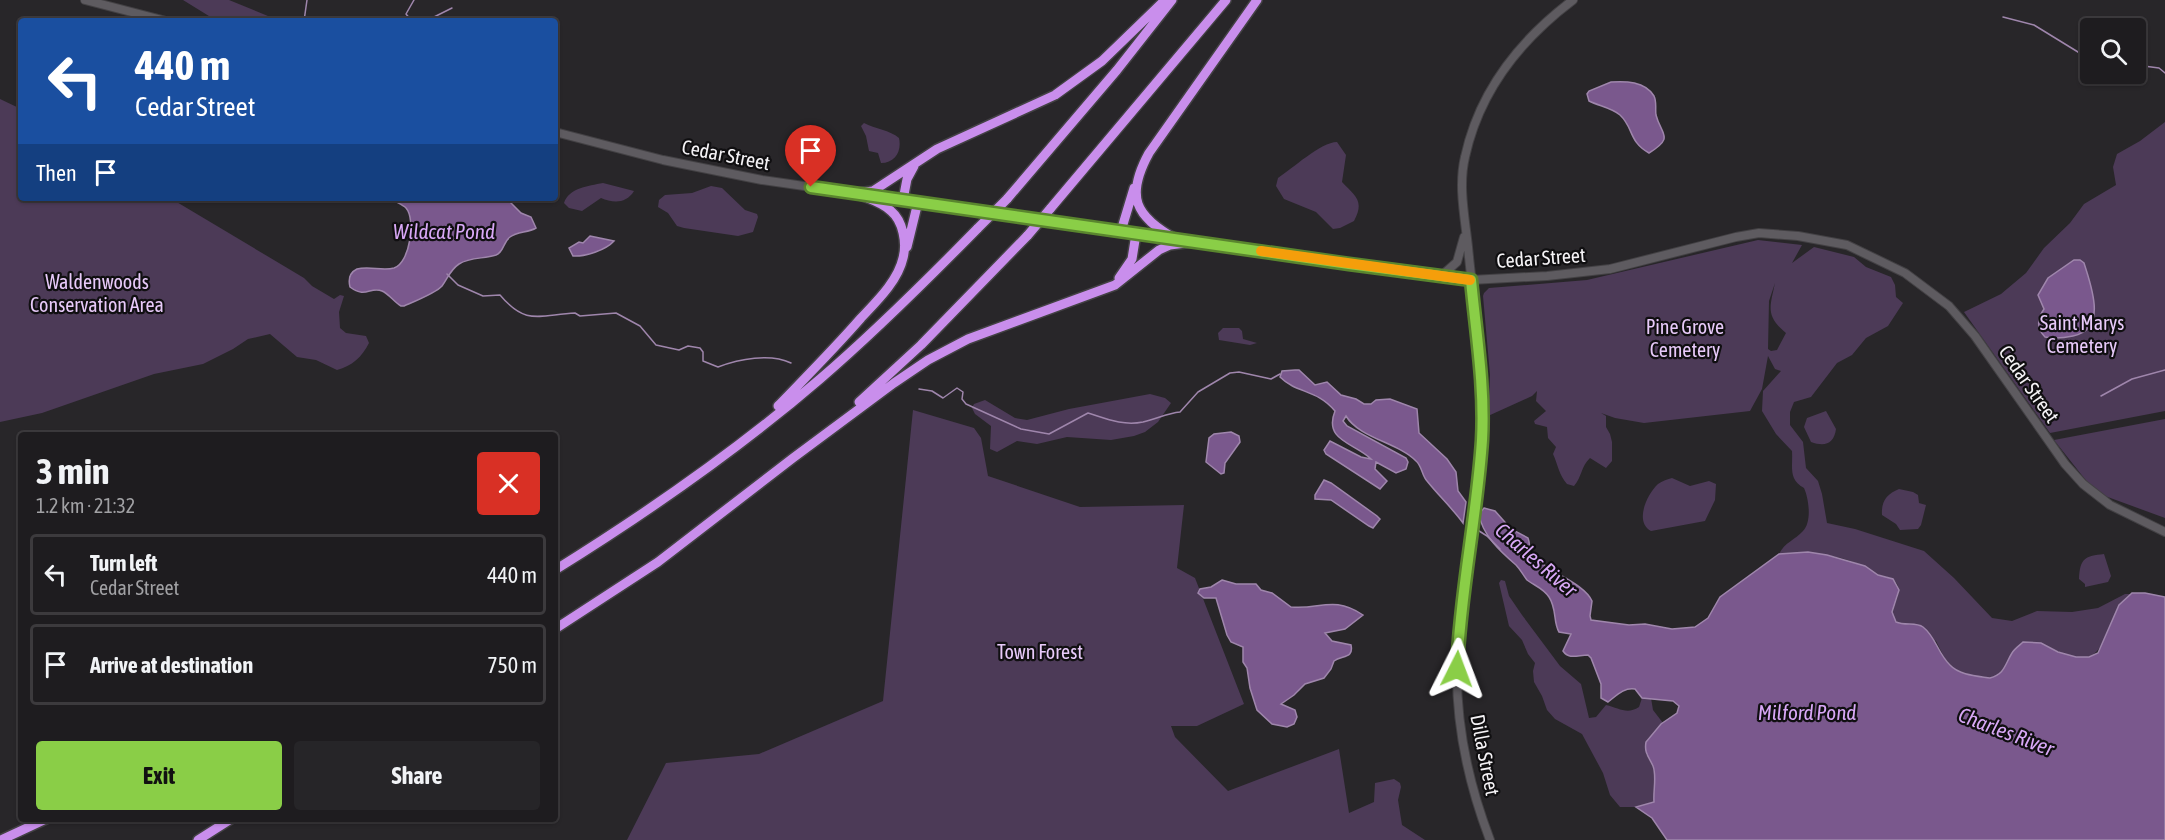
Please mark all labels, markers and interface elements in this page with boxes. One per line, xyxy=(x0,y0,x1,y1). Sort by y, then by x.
map controls xyxy=(2080,18,2146,84)
button: search xyxy=(2080,18,2146,84)
text: 440 m xyxy=(135,41,230,89)
icon: left xyxy=(36,42,114,120)
text: Cedar Street xyxy=(135,91,256,122)
pin xyxy=(785,125,836,187)
icon: arrive xyxy=(794,134,827,167)
street label: Cedar Street xyxy=(680,135,772,174)
icon: arrive xyxy=(89,156,122,189)
text: Then xyxy=(36,160,77,186)
water label: Wildcat Pond xyxy=(393,219,495,243)
street label: Cedar Street xyxy=(1496,243,1587,272)
park label: Waldenwoods Conservation Area xyxy=(30,270,164,316)
park label: Saint Marys Cemetery xyxy=(2040,311,2124,357)
park label: Pine Grove Cemetery xyxy=(1646,315,1724,361)
street label: Cedar Street xyxy=(1994,341,2065,427)
text: 3 min xyxy=(36,450,110,492)
button: close xyxy=(477,452,540,515)
text: 1.2 km · 21:32 xyxy=(36,494,135,517)
water label: Charles River xyxy=(1491,517,1583,602)
text: Turn left xyxy=(90,550,157,576)
icon: left xyxy=(39,558,72,591)
text: 440 m xyxy=(487,562,537,588)
text: Cedar Street xyxy=(90,576,179,599)
position arrow xyxy=(1425,637,1489,701)
park label: Town Forest xyxy=(997,640,1083,663)
icon: arrive xyxy=(39,648,72,681)
text: Arrive at destination xyxy=(90,652,253,678)
text: 750 m xyxy=(487,652,537,678)
water label: Milford Pond xyxy=(1758,700,1856,724)
water label: Charles River xyxy=(1955,702,2058,761)
street label: Dilla Street xyxy=(1466,712,1505,798)
button: Exit xyxy=(36,741,282,810)
button: Share xyxy=(294,741,540,810)

